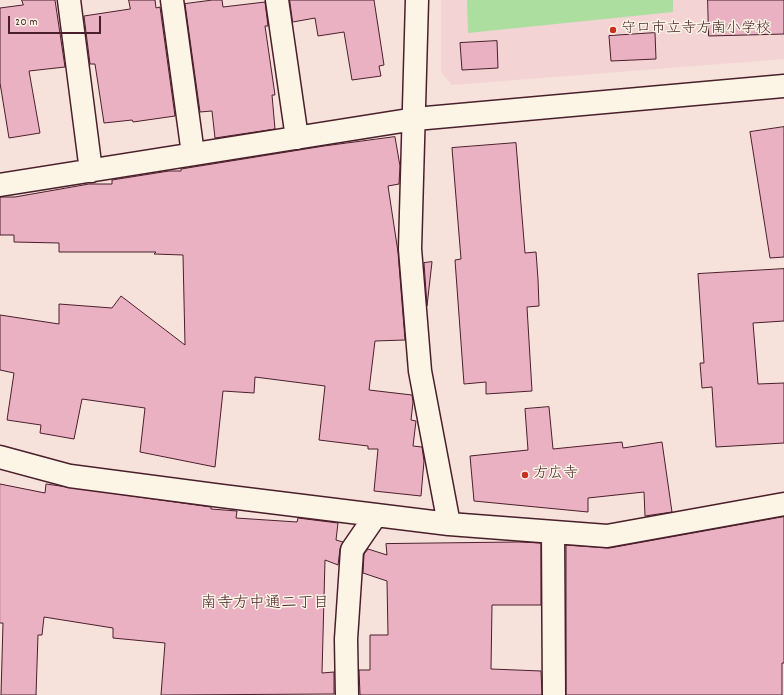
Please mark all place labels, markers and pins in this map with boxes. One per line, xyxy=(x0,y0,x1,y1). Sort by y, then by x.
place label: 守口市立寺方南小学校 xyxy=(621,21,771,39)
marker: 守口市立寺方南小学校 xyxy=(608,25,618,35)
place label: 方広寺 xyxy=(533,466,578,484)
marker: 方広寺 xyxy=(520,470,530,480)

